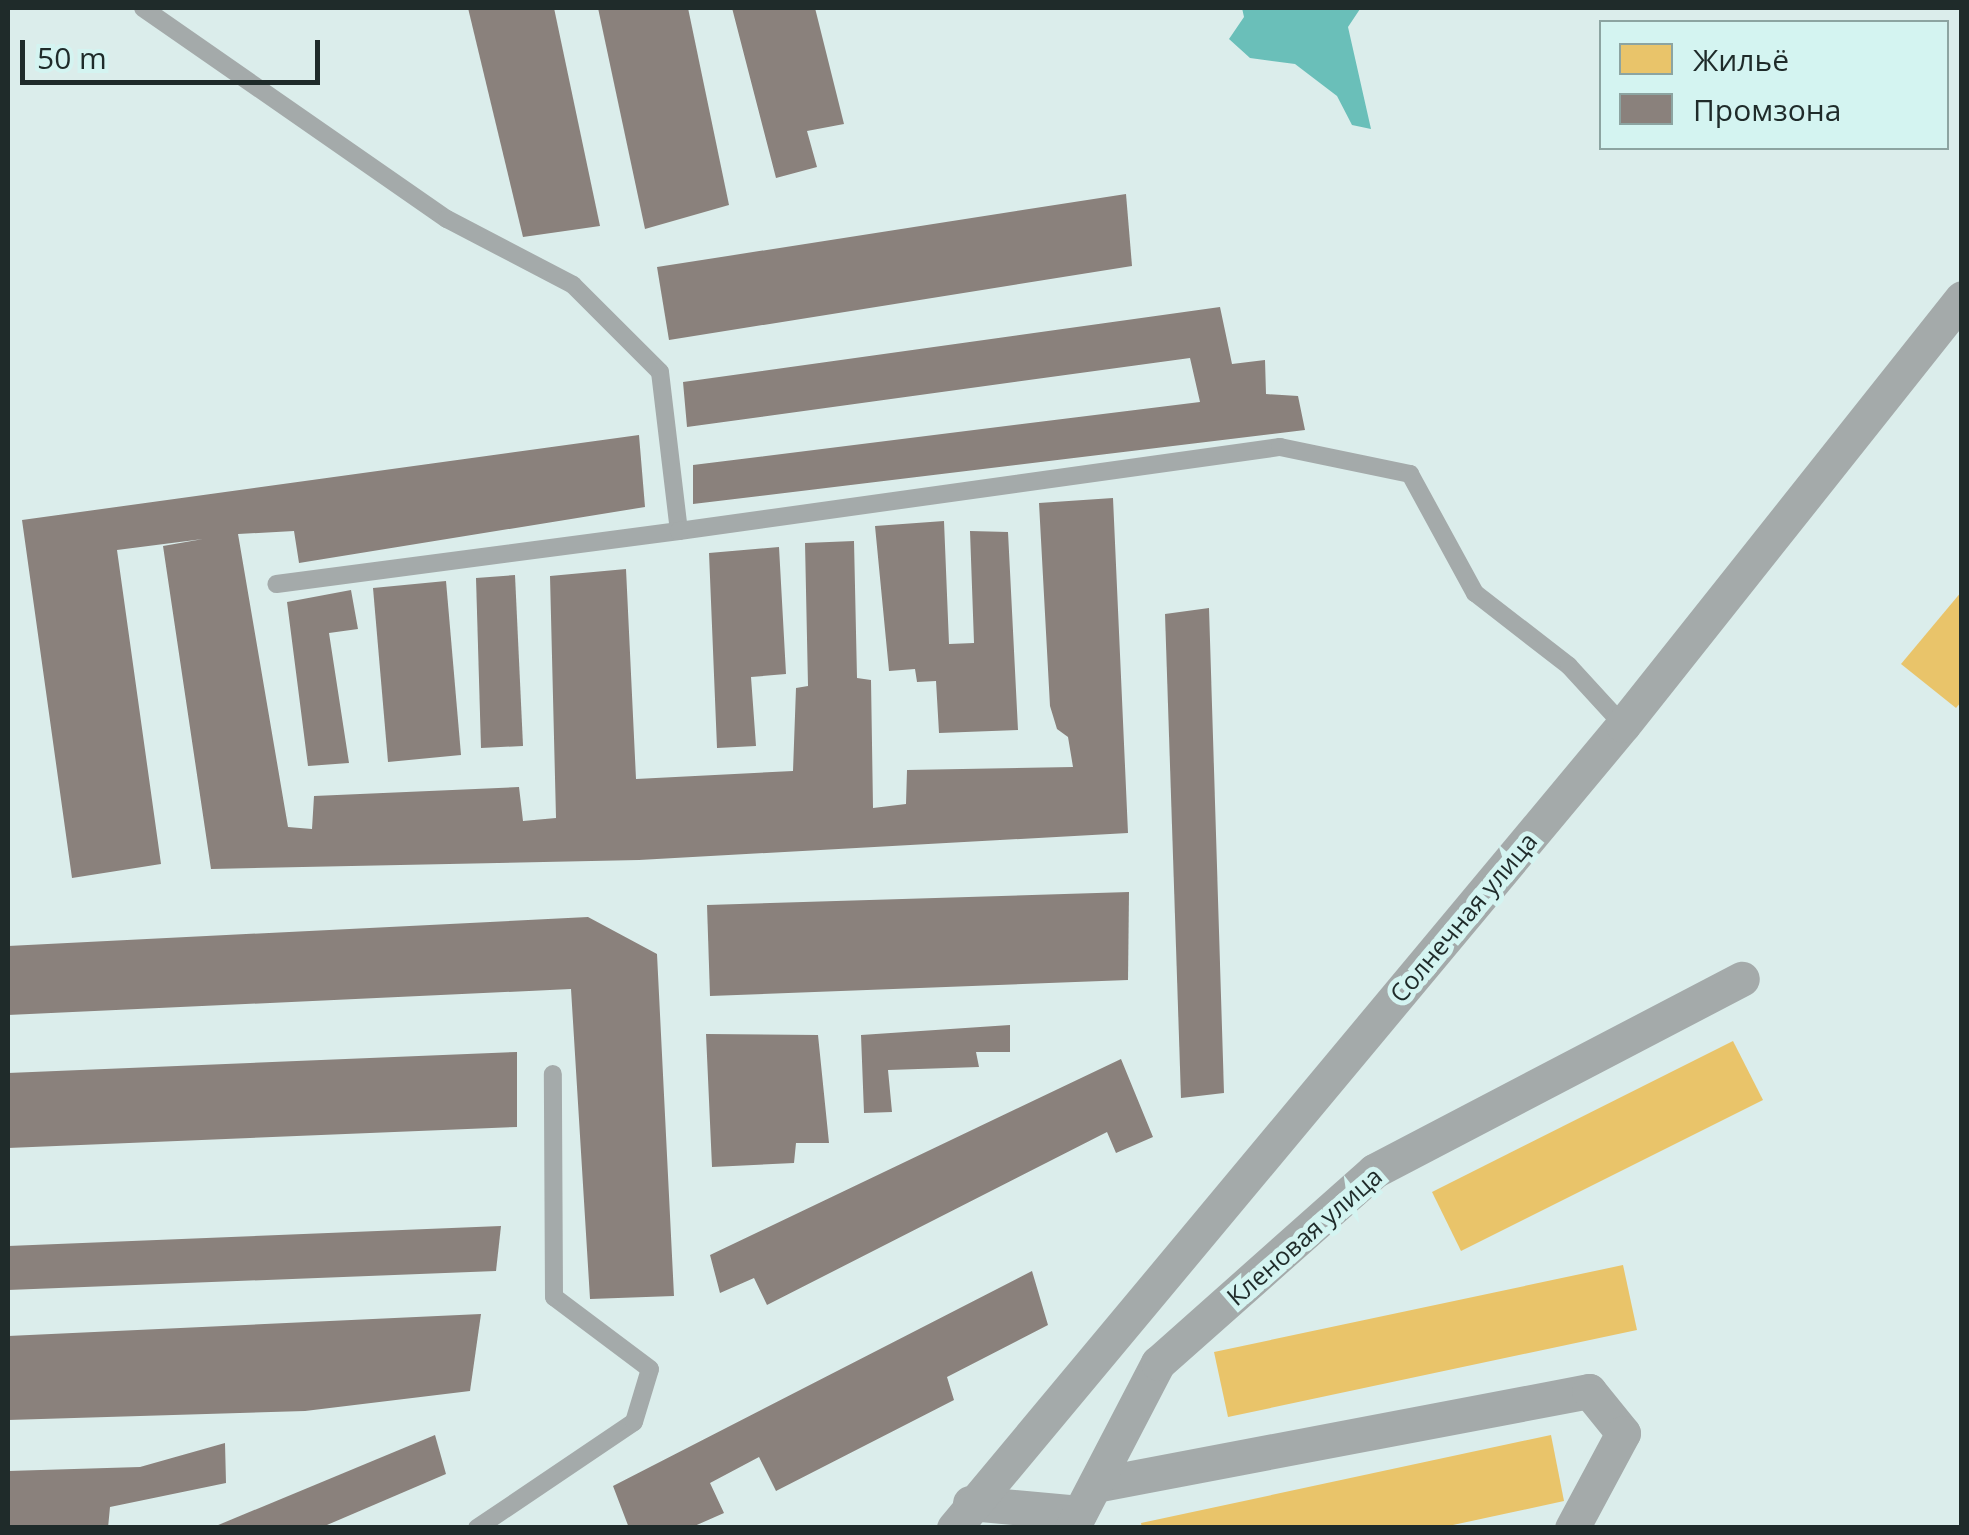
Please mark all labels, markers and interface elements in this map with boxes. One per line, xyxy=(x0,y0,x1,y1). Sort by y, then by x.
scale bar xyxy=(25,20,325,82)
legend xyxy=(1599,20,1949,150)
text: 50 m xyxy=(37,37,107,78)
text: Жильё xyxy=(1693,39,1789,80)
text: Промзона xyxy=(1693,89,1841,130)
street label: Солнечная улица xyxy=(1383,826,1543,1008)
street label: Кленовая улица xyxy=(1220,1161,1388,1311)

